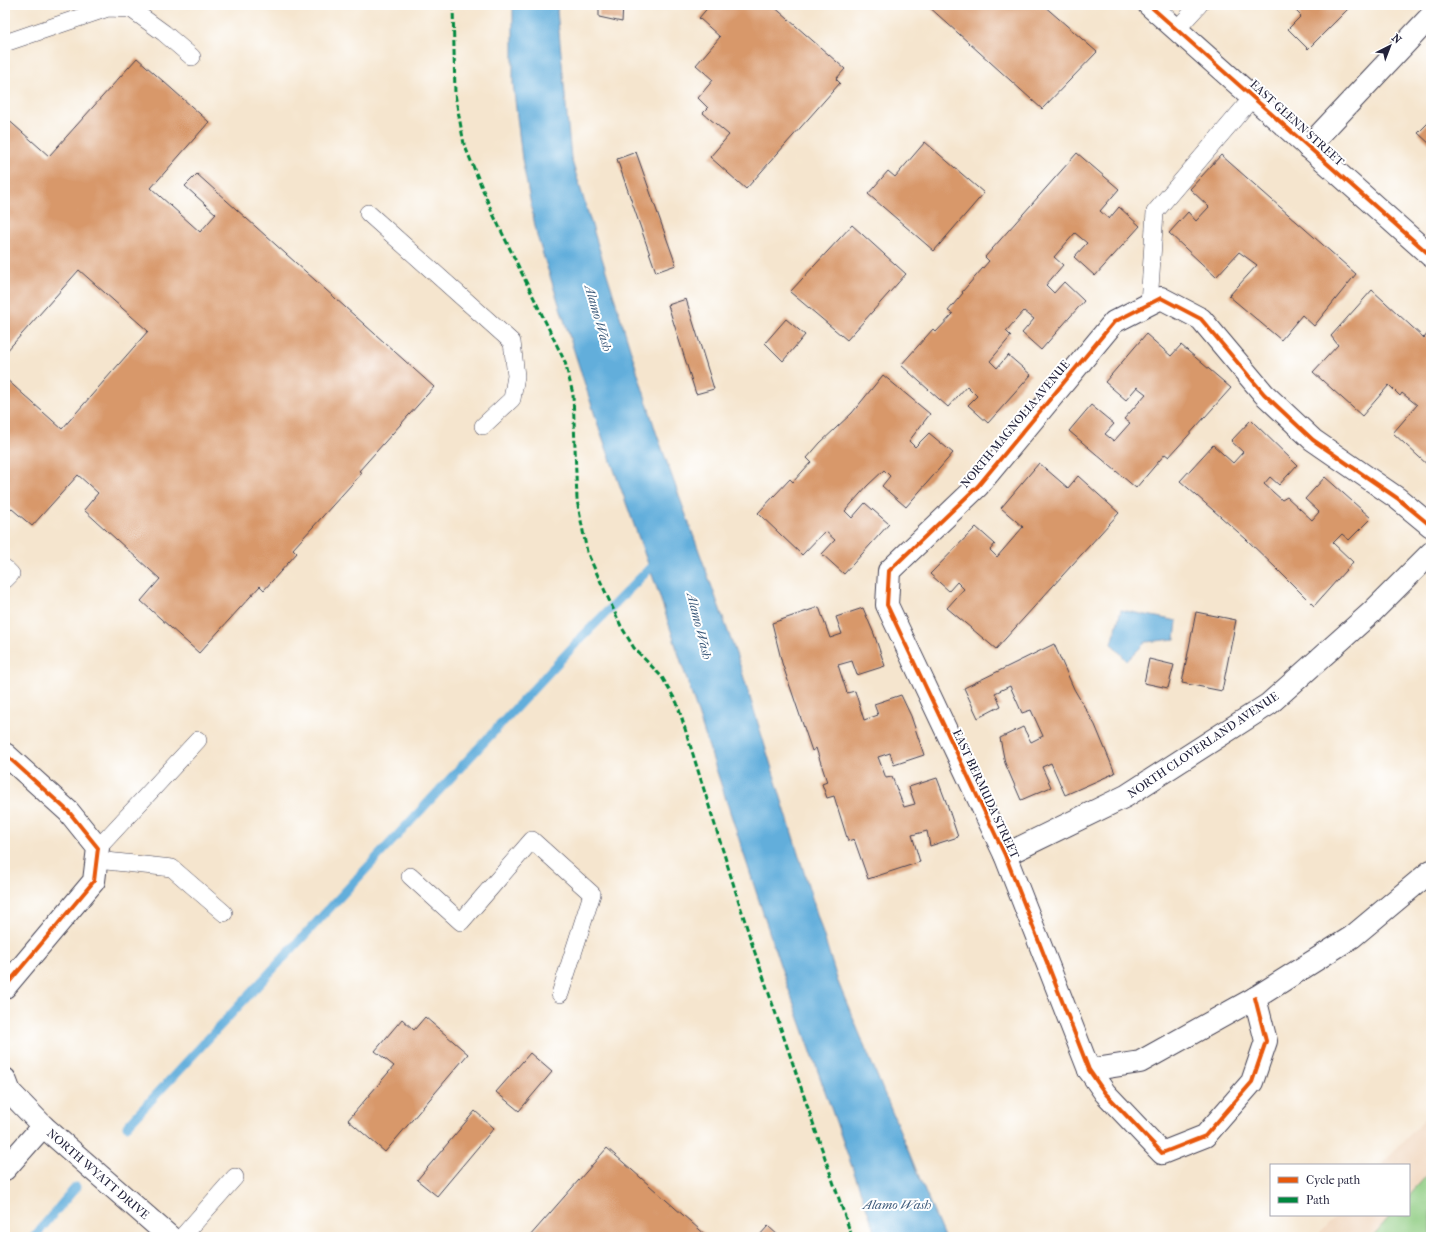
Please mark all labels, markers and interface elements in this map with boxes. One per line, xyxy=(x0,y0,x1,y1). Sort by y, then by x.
north arrow xyxy=(1370,26,1410,66)
text: N xyxy=(1389,31,1404,47)
street label: EAST GLENN STREET xyxy=(1247,77,1348,169)
water label: Alamo Wash xyxy=(581,281,615,353)
street label: NORTH MAGNOLIA AVENUE xyxy=(957,357,1073,491)
water label: Alamo Wash xyxy=(684,589,715,661)
street label: NORTH CLOVERLAND AVENUE xyxy=(1125,689,1281,801)
street label: EAST BERMUDA STREET xyxy=(950,727,1023,862)
street label: NORTH WYATT DRIVE xyxy=(44,1126,152,1222)
legend xyxy=(1270,1164,1410,1216)
text: Cycle path xyxy=(1306,1173,1361,1187)
text: Path xyxy=(1306,1193,1330,1207)
water label: Alamo Wash xyxy=(861,1197,931,1212)

